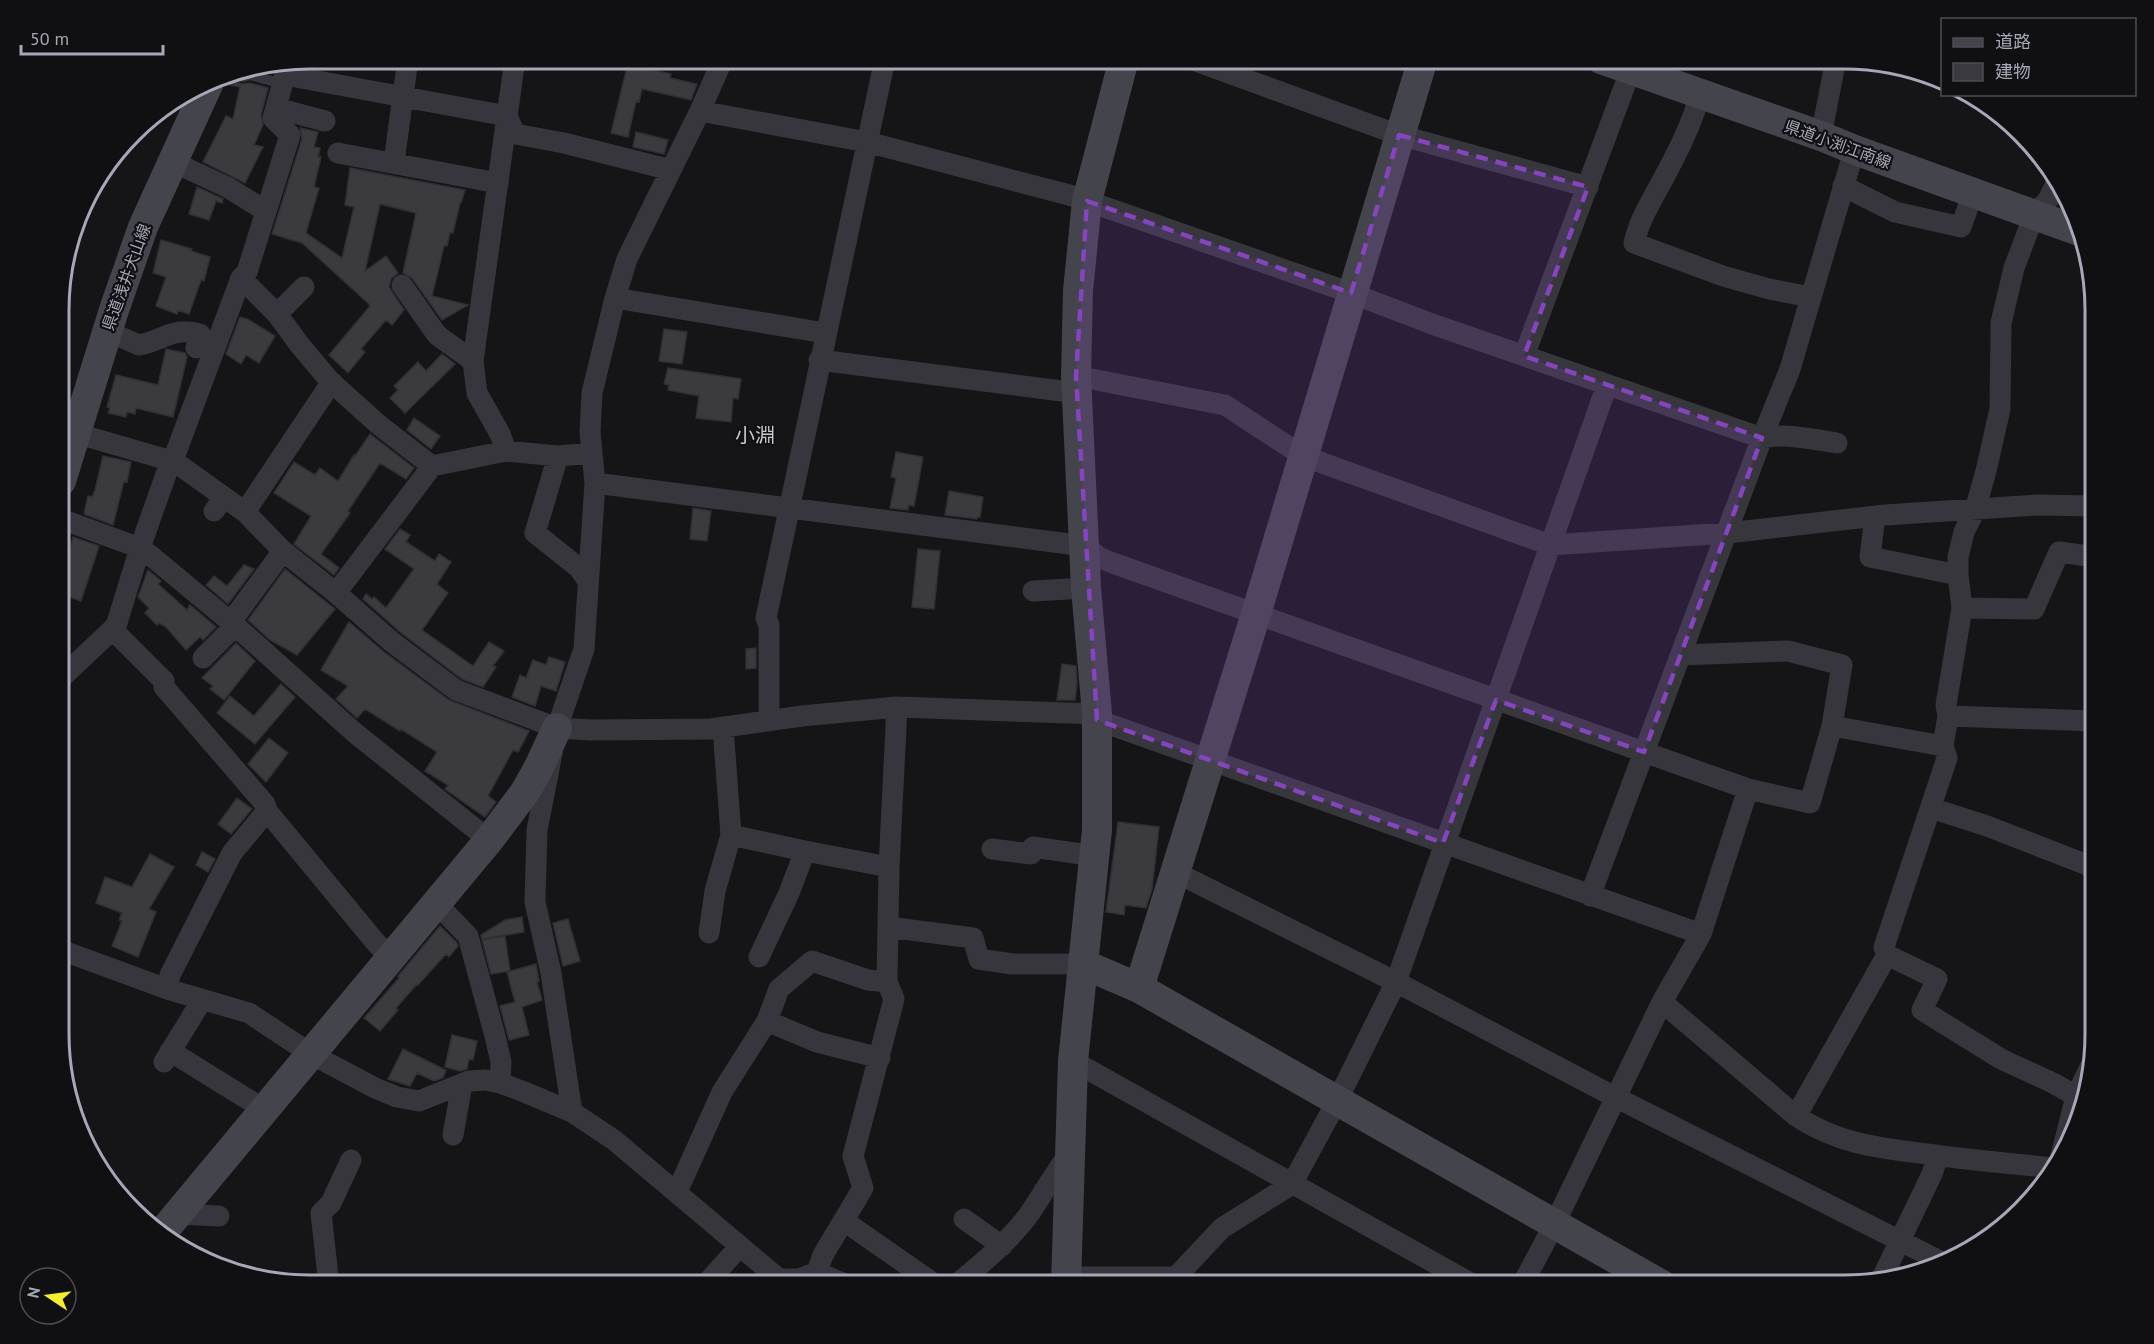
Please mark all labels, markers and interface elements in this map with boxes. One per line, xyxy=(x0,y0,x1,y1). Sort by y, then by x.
scale bar xyxy=(21,18,164,56)
legend xyxy=(1941,18,2136,96)
text: 50 m xyxy=(30,27,69,50)
text: 道路 xyxy=(1995,30,2031,53)
text: 建物 xyxy=(1995,60,2031,83)
street label: 県道小渕江南線 xyxy=(1782,115,1894,173)
street label: 県道浅井犬山線 xyxy=(97,221,155,333)
district label: 小淵 xyxy=(735,422,775,448)
north arrow xyxy=(18,1266,78,1326)
text: N xyxy=(22,1285,44,1300)

